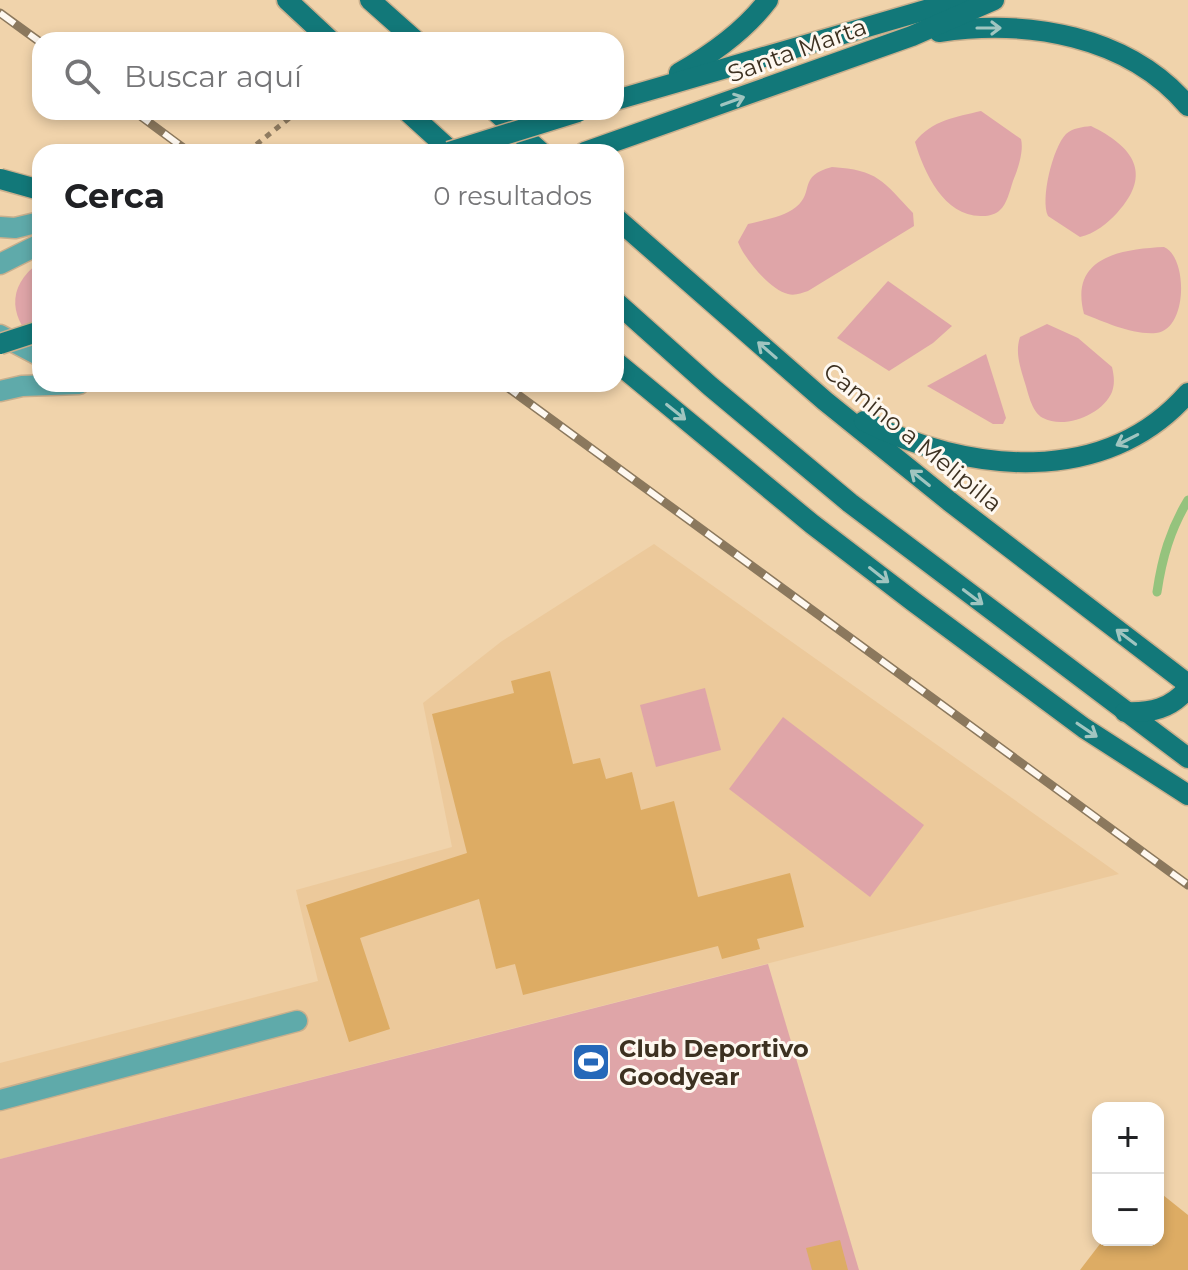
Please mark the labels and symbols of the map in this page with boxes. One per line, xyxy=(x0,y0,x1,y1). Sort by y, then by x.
street label: Santa Marta xyxy=(724,12,870,88)
one-way arrow xyxy=(975,20,1002,36)
one-way arrow xyxy=(721,92,746,107)
one-way arrow xyxy=(757,341,777,359)
street label: Camino a Melipilla xyxy=(818,356,1008,518)
one-way arrow xyxy=(665,403,686,421)
one-way arrow xyxy=(1115,433,1139,448)
one-way arrow xyxy=(910,469,931,486)
one-way arrow xyxy=(868,567,889,584)
one-way arrow xyxy=(962,589,983,606)
one-way arrow xyxy=(1116,628,1137,645)
one-way arrow xyxy=(1076,722,1098,738)
place label: Club Deportivo Goodyear xyxy=(619,1034,809,1091)
sports icon: Club Deportivo Goodyear xyxy=(570,1041,612,1083)

